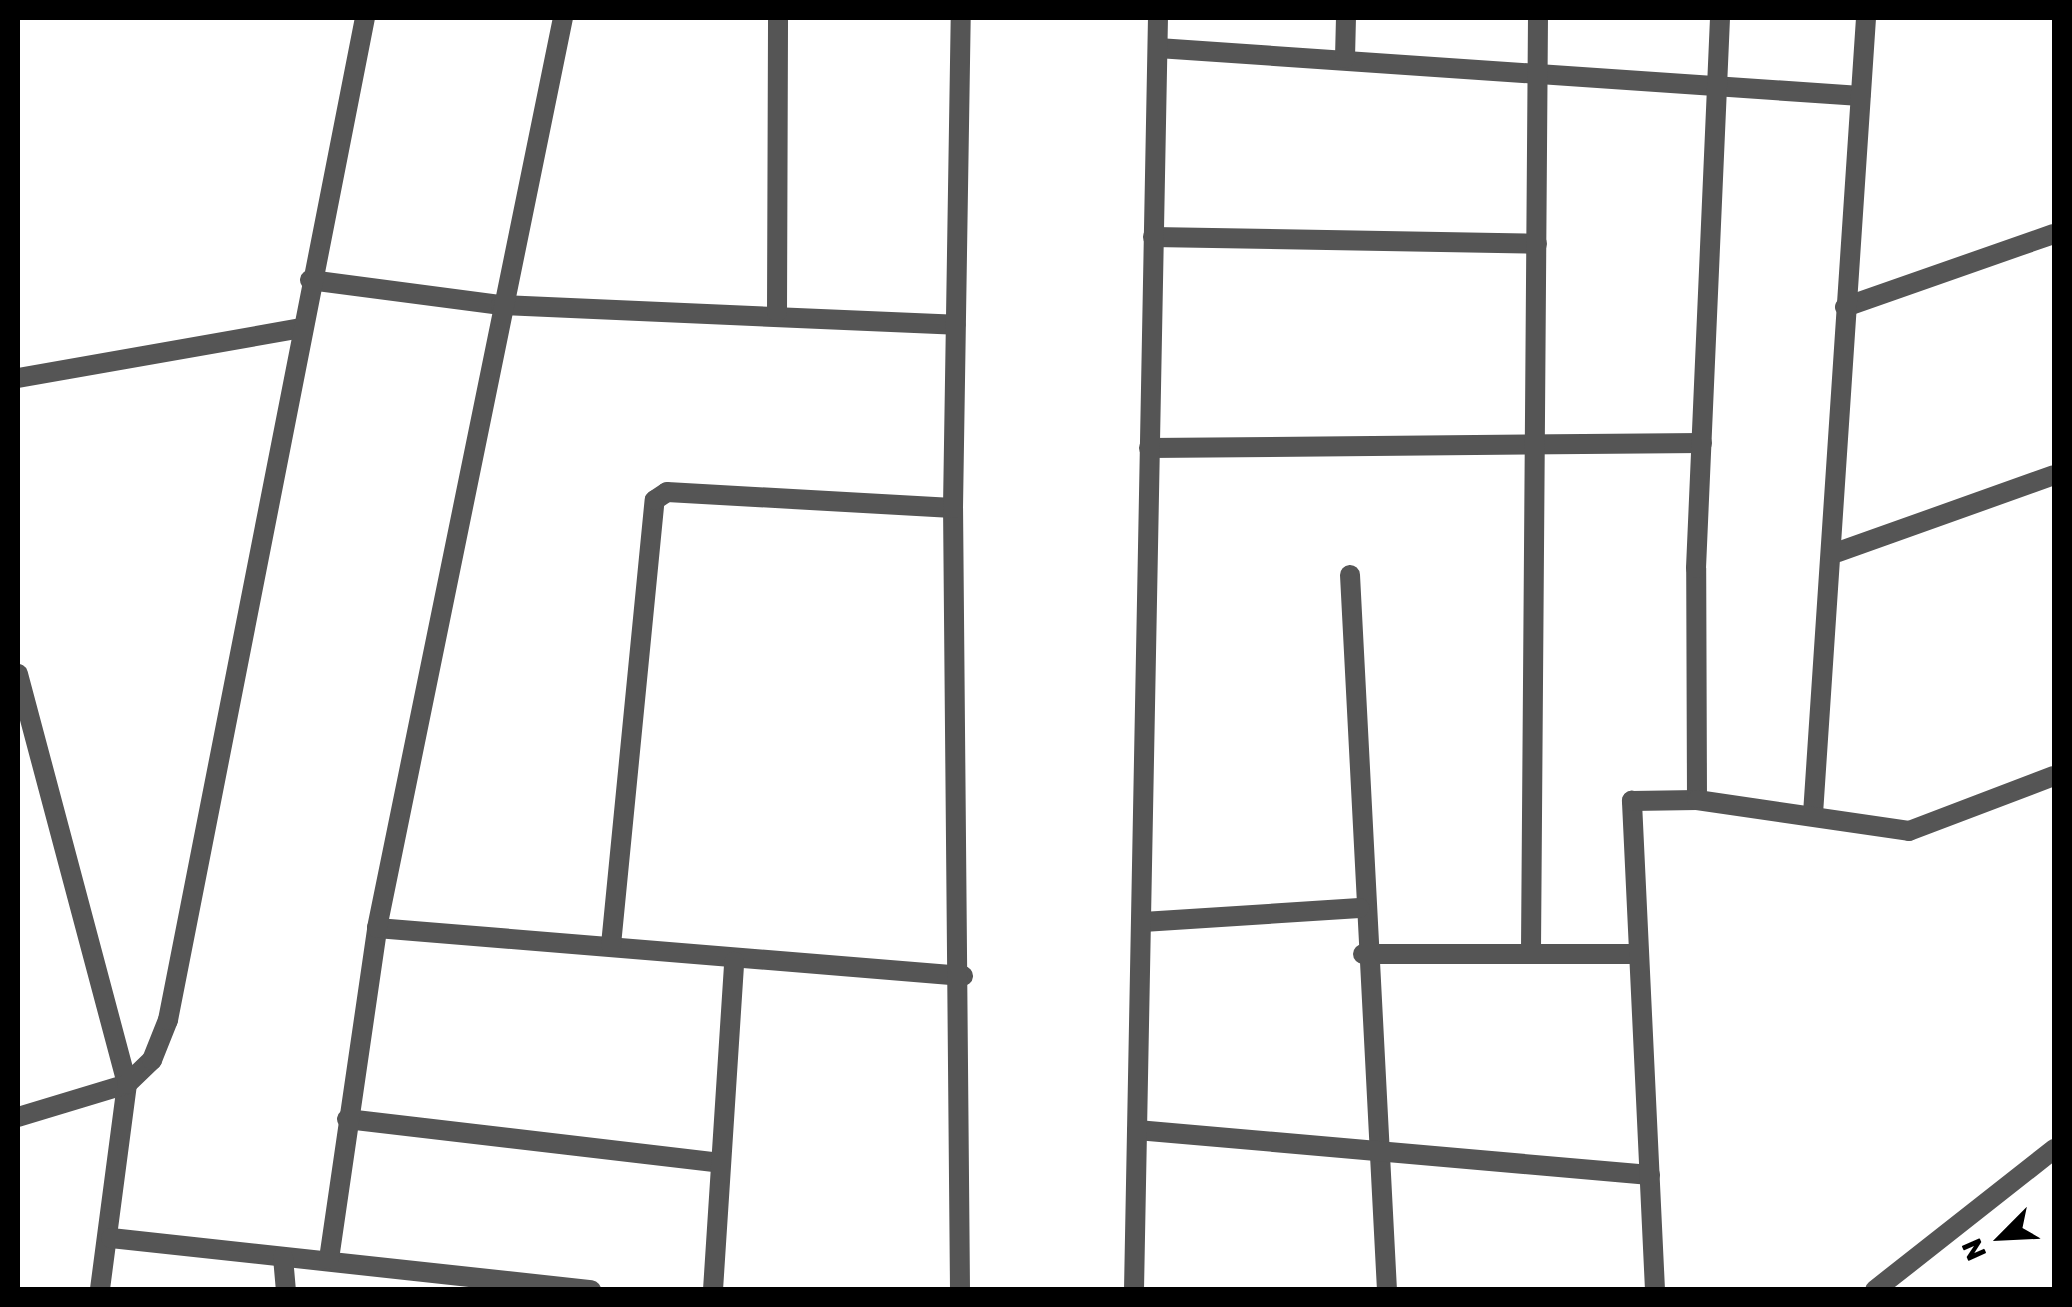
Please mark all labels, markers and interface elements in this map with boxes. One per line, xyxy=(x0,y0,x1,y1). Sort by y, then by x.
north arrow xyxy=(1952,1187,2052,1287)
text: N xyxy=(1955,1234,1993,1265)

